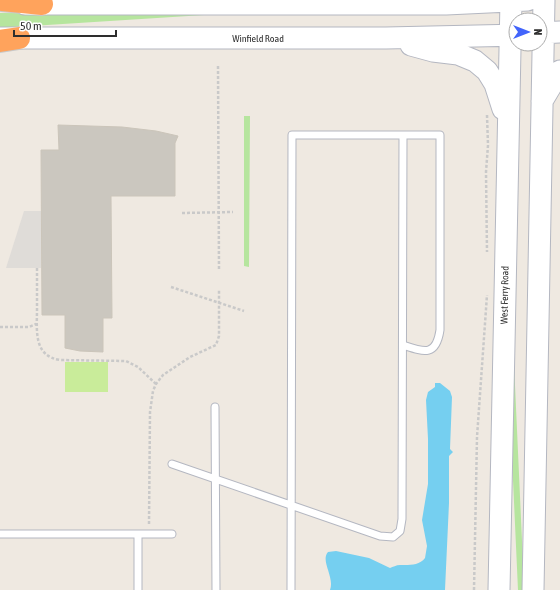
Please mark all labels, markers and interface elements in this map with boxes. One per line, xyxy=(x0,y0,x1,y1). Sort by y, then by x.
scale bar xyxy=(14,12,116,38)
north arrow xyxy=(508,12,548,52)
text: 50 m xyxy=(20,19,42,33)
text: N xyxy=(532,29,544,35)
street label: Winfield Road xyxy=(232,33,284,44)
street label: West Ferry Road xyxy=(498,266,511,324)

